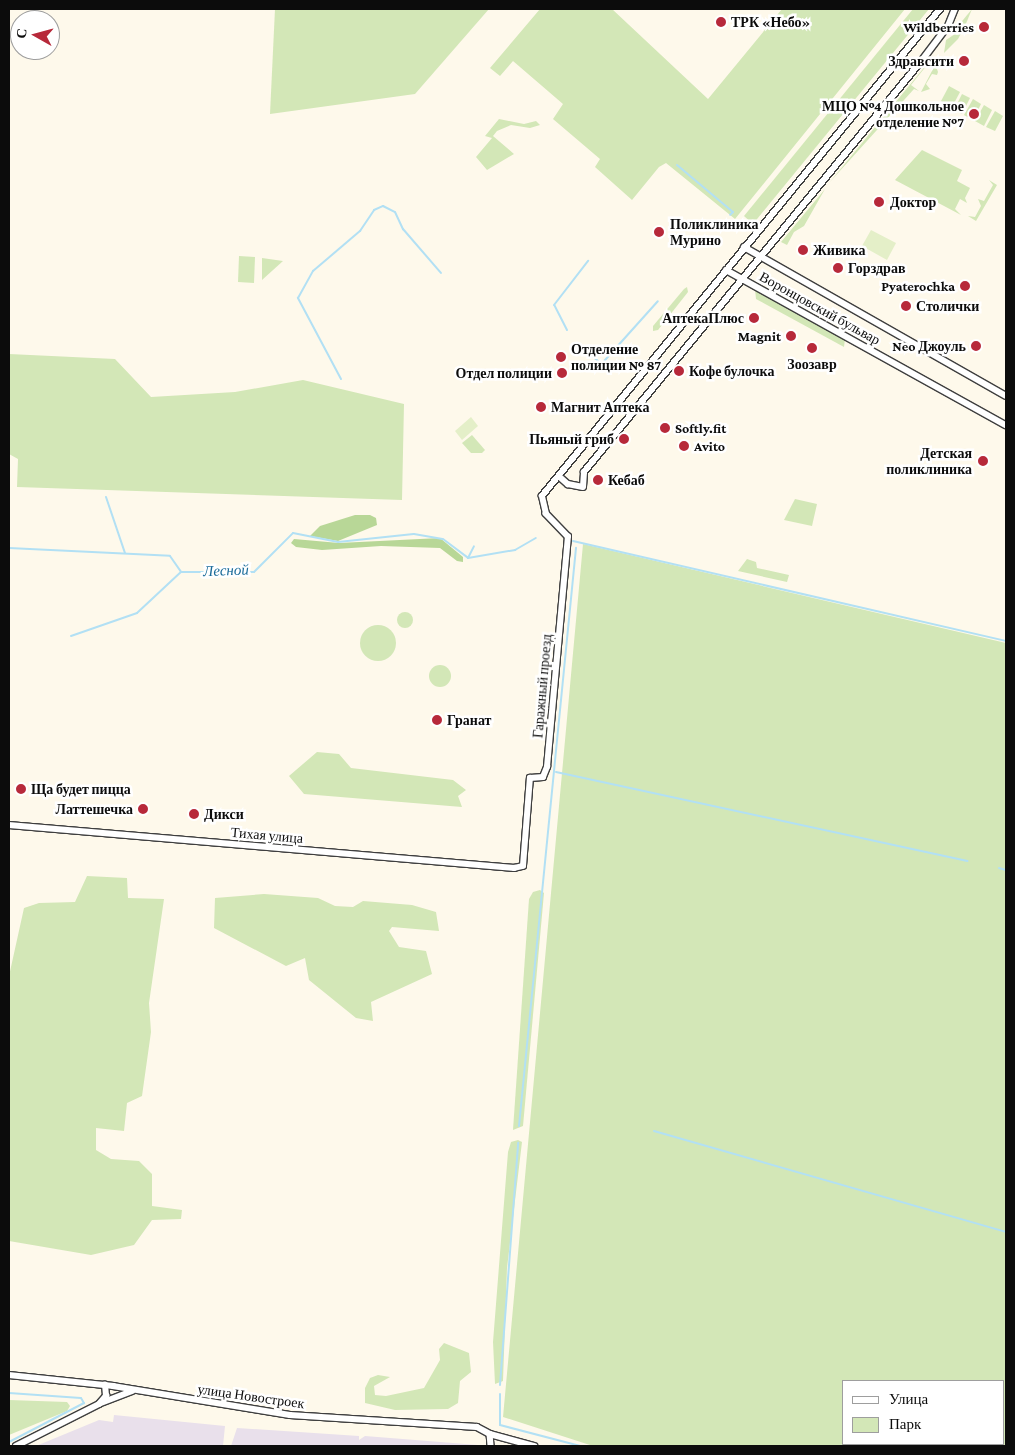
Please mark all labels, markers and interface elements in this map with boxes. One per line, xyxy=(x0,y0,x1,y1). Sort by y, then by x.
north arrow xyxy=(10,10,60,60)
place label: ТРК «Небо» xyxy=(731,14,810,30)
marker: ТРК «Небо» xyxy=(715,16,727,28)
place label: Wildberries xyxy=(904,19,974,35)
marker: Wildberries xyxy=(978,21,990,33)
text: С xyxy=(13,27,30,39)
place label: Здравсити xyxy=(888,53,954,69)
marker: Здравсити xyxy=(958,55,970,67)
place label: МЦО №4 Дошкольное отделение №7 xyxy=(822,98,964,130)
marker: МЦО №4 Дошкольное отделение №7 xyxy=(968,108,980,120)
place label: Доктор xyxy=(890,194,936,210)
marker: Доктор xyxy=(872,195,886,209)
place label: Поликлиника Мурино xyxy=(670,216,759,248)
marker: Поликлиника Мурино xyxy=(652,225,666,239)
place label: Живика xyxy=(813,242,865,258)
marker: Живика xyxy=(797,244,809,256)
place label: Горздрав xyxy=(848,260,905,276)
marker: Горздрав xyxy=(832,262,844,274)
street label: Воронцовский бульвар xyxy=(757,268,883,348)
place label: Pyaterochka xyxy=(881,278,955,294)
marker: Pyaterochka xyxy=(959,280,971,292)
place label: Столички xyxy=(916,298,979,314)
marker: Столички xyxy=(900,300,912,312)
place label: АптекаПлюс xyxy=(662,310,744,326)
marker: АптекаПлюс xyxy=(748,312,760,324)
place label: Magnit xyxy=(738,328,781,344)
marker: Magnit xyxy=(785,330,797,342)
place label: Neo Джоуль xyxy=(892,338,966,354)
marker: Neo Джоуль xyxy=(970,340,982,352)
place label: Отделение полиции № 87 xyxy=(571,341,661,374)
marker: Зоозавр xyxy=(806,342,818,354)
marker: Отделение полиции № 87 xyxy=(555,351,567,363)
place label: Зоозавр xyxy=(787,356,837,372)
place label: Кофе булочка xyxy=(689,363,774,379)
place label: Отдел полиции xyxy=(456,365,552,381)
marker: Кофе булочка xyxy=(673,365,685,377)
marker: Отдел полиции xyxy=(556,367,568,379)
place label: Магнит Аптека xyxy=(551,399,649,415)
marker: Магнит Аптека xyxy=(535,401,547,413)
place label: Softly.fit xyxy=(675,420,726,436)
marker: Softly.fit xyxy=(659,422,671,434)
place label: Пьяный гриб xyxy=(529,431,614,447)
marker: Пьяный гриб xyxy=(618,433,630,445)
place label: Avito xyxy=(694,438,725,454)
marker: Avito xyxy=(678,440,690,452)
place label: Детская поликлиника xyxy=(886,445,972,478)
marker: Детская поликлиника xyxy=(976,454,990,468)
place label: Кебаб xyxy=(608,472,645,488)
marker: Кебаб xyxy=(592,474,604,486)
water label: Лесной xyxy=(203,561,249,581)
street label: Гаражный проезд xyxy=(529,633,555,739)
place label: Гранат xyxy=(447,712,491,728)
marker: Гранат xyxy=(431,714,443,726)
place label: Ща будет пицца xyxy=(31,781,131,797)
marker: Ща будет пицца xyxy=(15,783,27,795)
place label: Латтешечка xyxy=(56,801,133,817)
marker: Латтешечка xyxy=(137,803,149,815)
place label: Дикси xyxy=(204,806,244,822)
marker: Дикси xyxy=(188,808,200,820)
street label: Тихая улица xyxy=(230,823,304,847)
street label: улица Новостроек xyxy=(196,1380,306,1412)
legend xyxy=(842,1380,1005,1445)
text: Улица xyxy=(889,1391,928,1407)
text: Парк xyxy=(889,1416,921,1432)

